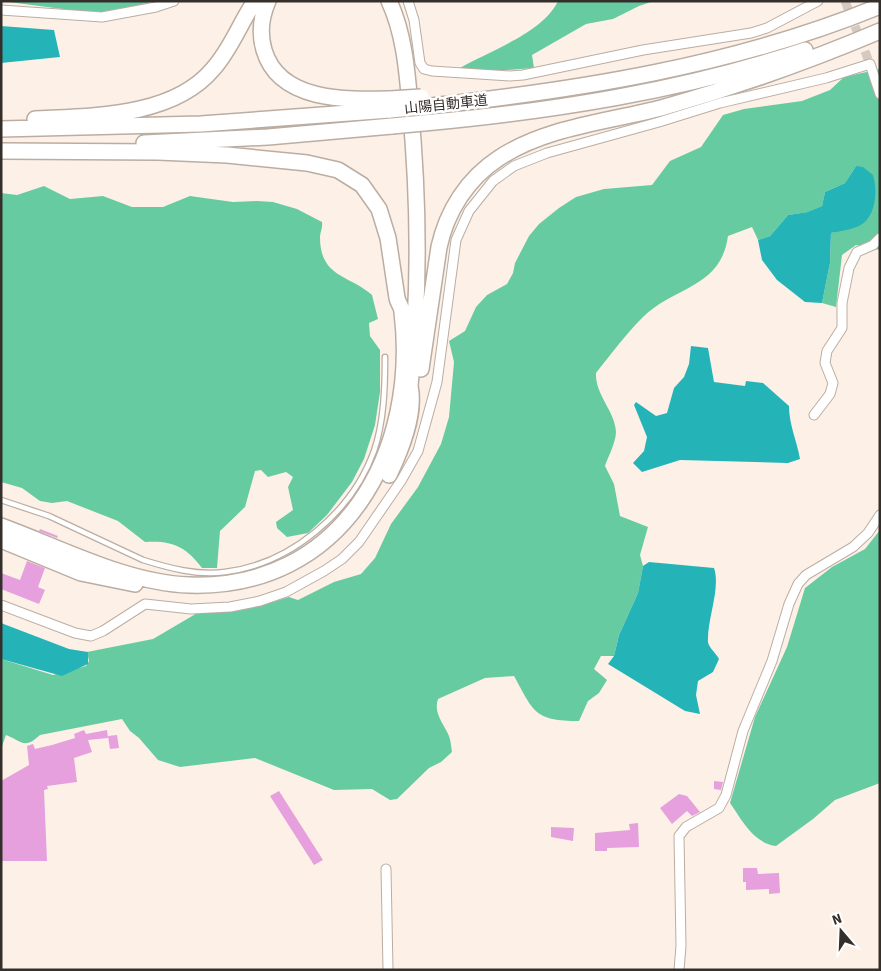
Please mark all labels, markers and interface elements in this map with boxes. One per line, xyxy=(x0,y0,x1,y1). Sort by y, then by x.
street label: 山陽自動車道 xyxy=(403,91,489,119)
north arrow xyxy=(816,906,866,956)
text: N xyxy=(829,909,845,931)

